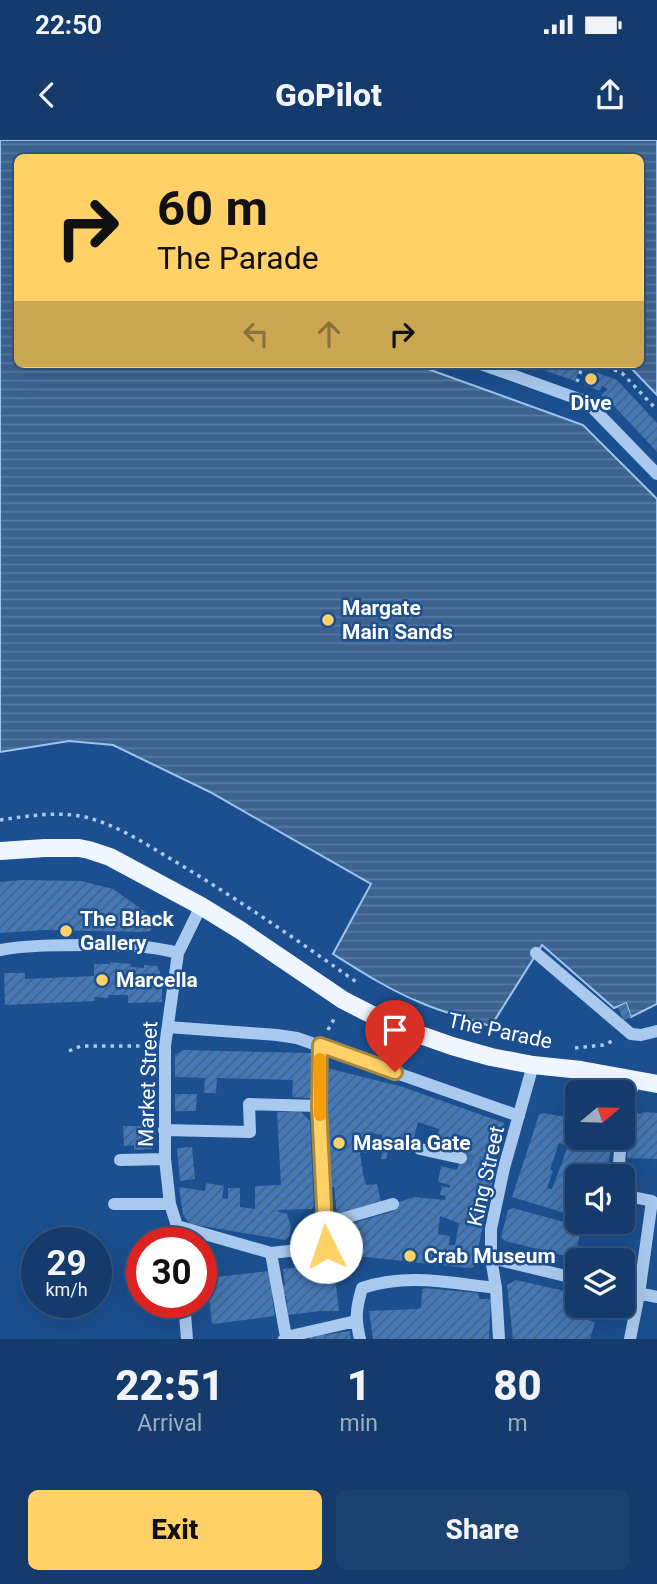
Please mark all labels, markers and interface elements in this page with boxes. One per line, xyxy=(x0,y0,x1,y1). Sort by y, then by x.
text: 22:50 xyxy=(35,10,102,40)
icon: back xyxy=(28,76,66,114)
text: GoPilot xyxy=(275,76,382,114)
icon: share xyxy=(591,76,629,114)
text: 60 m xyxy=(157,180,268,237)
icon: right xyxy=(42,182,133,273)
text: The Parade xyxy=(157,239,319,277)
icon: left xyxy=(237,315,275,353)
icon: ahead xyxy=(310,315,348,353)
icon: right xyxy=(383,315,421,353)
marker: Dive xyxy=(583,371,599,387)
place label: Dive xyxy=(570,391,612,415)
place label: Margate Main Sands xyxy=(342,596,453,644)
marker: Margate Main Sands xyxy=(320,612,336,628)
place label: The Black Gallery xyxy=(80,907,174,955)
marker: The Black Gallery xyxy=(58,923,74,939)
place label: Marcella xyxy=(116,968,198,992)
marker: Marcella xyxy=(94,972,110,988)
pin xyxy=(365,1000,425,1072)
street label: The Parade xyxy=(446,1008,554,1054)
icon: arrive xyxy=(376,1011,414,1049)
street label: Market Street xyxy=(134,1021,162,1147)
north arrow xyxy=(565,1080,635,1150)
map controls xyxy=(565,1080,635,1318)
street label: King Street xyxy=(463,1123,509,1229)
place label: Masala Gate xyxy=(353,1131,471,1155)
marker: Masala Gate xyxy=(331,1135,347,1151)
button: sound xyxy=(565,1164,635,1234)
position arrow xyxy=(289,1210,363,1284)
speed limit sign: 30 xyxy=(126,1227,217,1318)
text: 29 xyxy=(46,1243,87,1284)
place label: Crab Museum xyxy=(424,1244,556,1268)
marker: Crab Museum xyxy=(402,1248,418,1264)
button: layers xyxy=(565,1248,635,1318)
text: km/h xyxy=(45,1279,88,1300)
text: 22:51 xyxy=(115,1361,224,1410)
text: 1 xyxy=(347,1361,371,1410)
text: 80 xyxy=(493,1361,542,1410)
text: Arrival xyxy=(137,1410,202,1437)
text: min xyxy=(340,1410,378,1437)
text: m xyxy=(507,1410,528,1437)
button: Exit xyxy=(28,1490,322,1570)
button: Share xyxy=(336,1490,629,1570)

